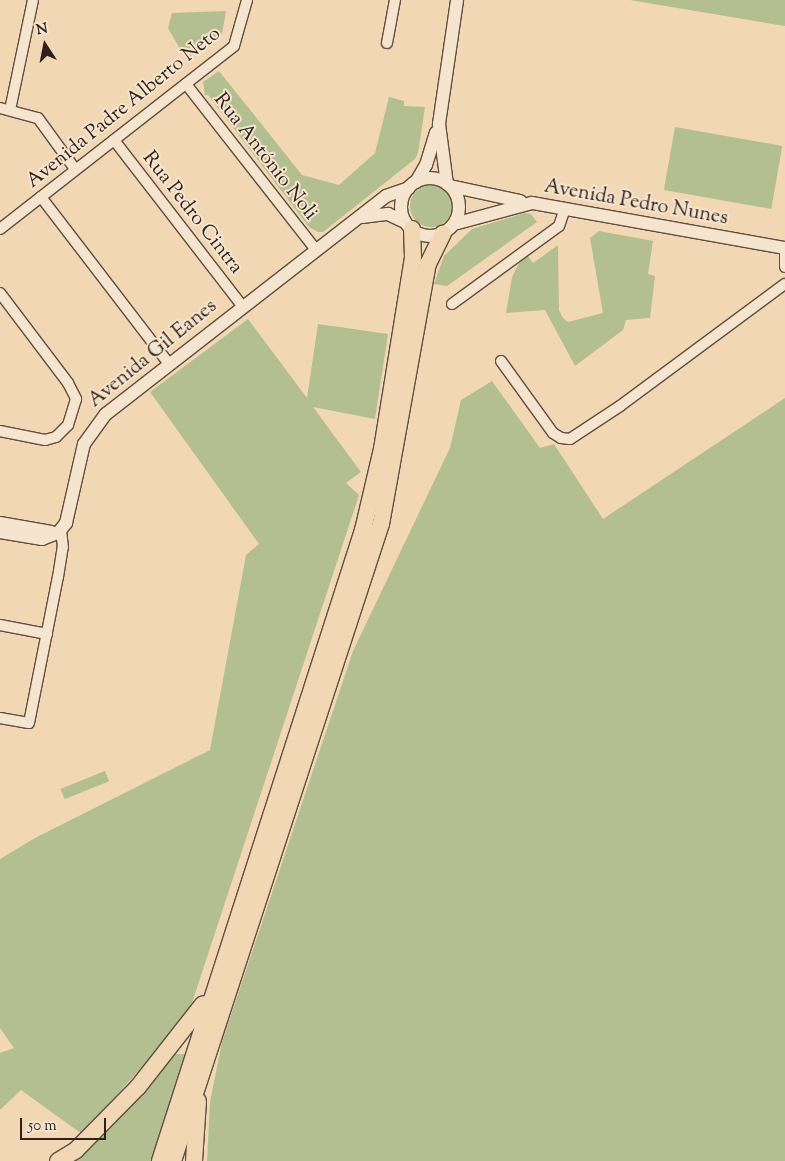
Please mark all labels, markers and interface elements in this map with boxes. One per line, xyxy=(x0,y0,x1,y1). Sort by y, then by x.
north arrow xyxy=(20,20,70,70)
street label: Avenida Padre Alberto Neto xyxy=(22,22,226,194)
street label: Rua António Noli xyxy=(208,89,322,225)
street label: Rua Pedro Cintra xyxy=(137,147,247,279)
street label: Avenida Pedro Nunes xyxy=(542,175,730,231)
street label: Avenida Gil Eanes xyxy=(84,295,222,413)
scale bar xyxy=(22,1108,109,1140)
text: 50 m xyxy=(28,1116,57,1137)

